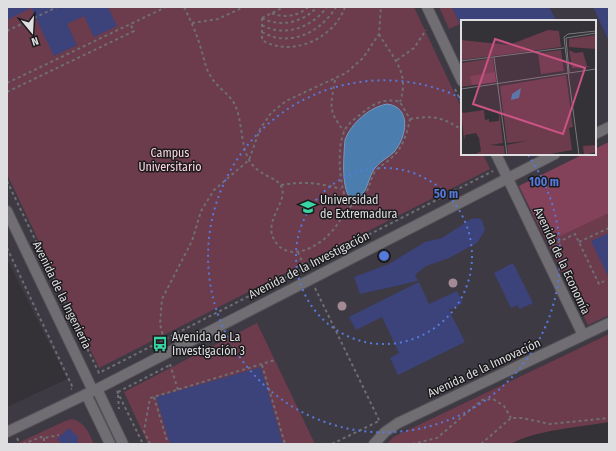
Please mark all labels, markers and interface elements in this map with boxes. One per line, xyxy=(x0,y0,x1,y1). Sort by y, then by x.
north arrow xyxy=(12,12,52,52)
inset map xyxy=(461,20,596,155)
text: N xyxy=(30,34,40,48)
park label: Campus Universitario xyxy=(138,146,202,174)
text: 100 m xyxy=(529,175,559,189)
text: 50 m xyxy=(434,187,458,201)
place label: Universidad de Extremadura xyxy=(320,193,397,221)
school or university icon: Universidad de Extremadura xyxy=(299,198,317,216)
street label: Avenida de la Economía xyxy=(531,205,593,317)
street label: Avenida de la Investigación xyxy=(246,228,372,302)
street label: Avenida de la Ingeniería xyxy=(30,239,94,351)
centre of rings xyxy=(377,249,391,263)
place label: Avenida de La Investigación 3 xyxy=(172,330,245,358)
bus stop icon: Avenida de La Investigación 3 xyxy=(151,335,169,353)
street label: Avenida de la Innovación xyxy=(425,336,543,400)

